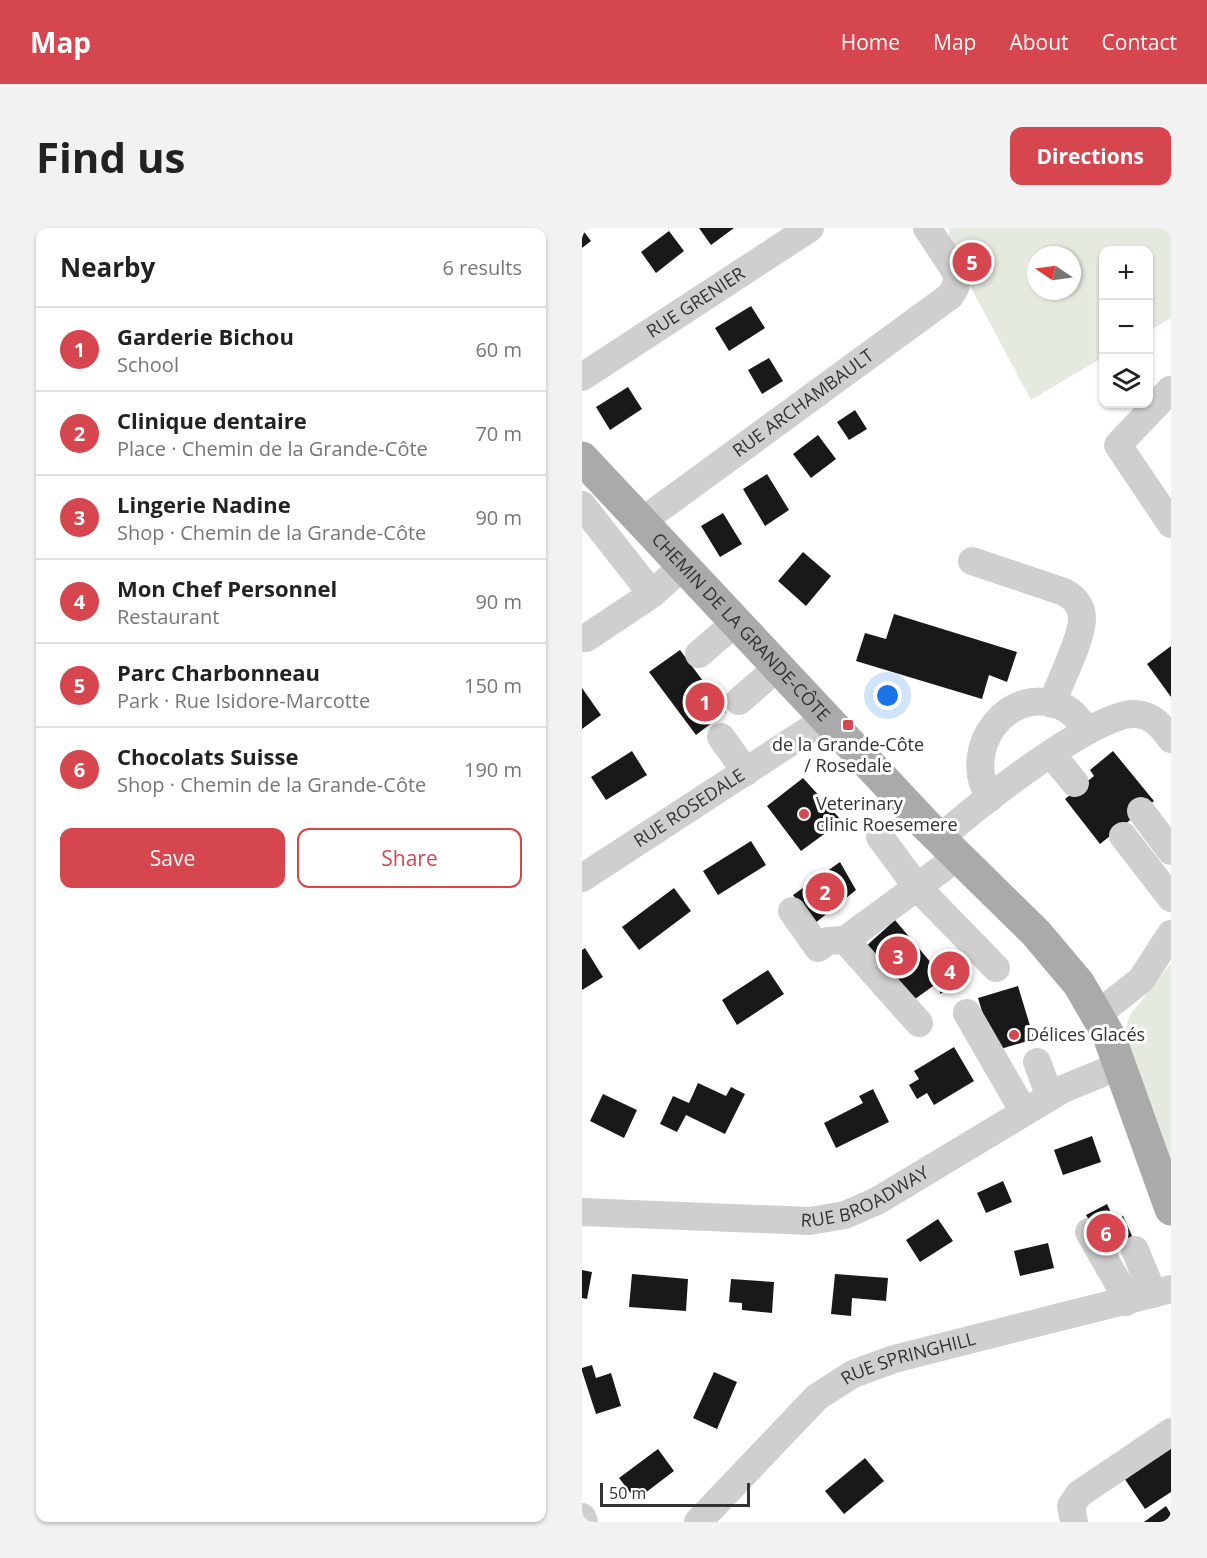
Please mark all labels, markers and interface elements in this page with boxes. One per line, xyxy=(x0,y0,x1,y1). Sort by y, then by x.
text: Map xyxy=(30,23,91,61)
text: Home xyxy=(841,28,900,56)
text: Map xyxy=(933,28,976,56)
text: About xyxy=(1009,28,1069,56)
text: Contact xyxy=(1102,28,1177,56)
button: Directions xyxy=(1010,127,1171,185)
text: Find us xyxy=(36,128,185,185)
pin: 5 xyxy=(952,240,992,285)
north arrow xyxy=(1027,246,1081,300)
map controls xyxy=(1099,246,1153,408)
button: + xyxy=(1099,246,1153,300)
text: Nearby xyxy=(60,249,155,285)
text: 6 results xyxy=(442,254,522,281)
street label: RUE GRENIER xyxy=(641,261,749,343)
button: − xyxy=(1099,300,1153,354)
text: Garderie Bichou xyxy=(117,321,294,351)
text: 1 xyxy=(74,336,85,363)
text: 60 m xyxy=(475,336,522,363)
street label: RUE ARCHAMBAULT xyxy=(727,343,878,462)
text: School xyxy=(117,351,179,378)
button: layers xyxy=(1099,354,1153,408)
text: Clinique dentaire xyxy=(117,405,307,435)
text: 2 xyxy=(74,420,85,447)
text: 70 m xyxy=(475,420,522,447)
text: Place · Chemin de la Grande-Côte xyxy=(117,435,428,462)
text: Lingerie Nadine xyxy=(117,489,291,519)
text: 3 xyxy=(74,504,85,531)
text: 90 m xyxy=(475,504,522,531)
text: Shop · Chemin de la Grande-Côte xyxy=(117,519,426,546)
street label: CHEMIN DE LA GRANDE-CÔTE xyxy=(647,527,836,726)
text: Mon Chef Personnel xyxy=(117,573,337,603)
text: 4 xyxy=(74,588,85,615)
text: 90 m xyxy=(475,588,522,615)
text: Restaurant xyxy=(117,603,219,630)
text: Parc Charbonneau xyxy=(117,657,320,687)
text: 5 xyxy=(74,672,85,699)
text: 150 m xyxy=(464,672,522,699)
pin: 1 xyxy=(686,680,724,724)
your location xyxy=(873,681,902,710)
text: Park · Rue Isidore-Marcotte xyxy=(117,687,370,714)
marker: de la Grande-Côte / Rosedale xyxy=(841,718,855,732)
place label: de la Grande-Côte / Rosedale xyxy=(772,732,924,777)
text: Chocolats Suisse xyxy=(117,741,298,771)
text: 6 xyxy=(74,756,85,783)
text: 190 m xyxy=(464,756,522,783)
street label: RUE ROSEDALE xyxy=(629,762,749,852)
text: Shop · Chemin de la Grande-Côte xyxy=(117,771,426,798)
place label: Veterinary clinic Roesemere xyxy=(816,791,958,836)
marker: Veterinary clinic Roesemere xyxy=(797,807,811,821)
button: Save xyxy=(60,828,285,888)
button: Share xyxy=(297,828,522,888)
pin: 2 xyxy=(806,870,844,914)
pin: 3 xyxy=(878,934,918,978)
pin: 4 xyxy=(930,948,970,994)
place label: Délices Glacés xyxy=(1026,1022,1145,1046)
marker: Délices Glacés xyxy=(1007,1028,1021,1042)
street label: RUE BROADWAY xyxy=(800,1159,934,1232)
pin: 6 xyxy=(1086,1210,1126,1256)
street label: RUE SPRINGHILL xyxy=(836,1326,978,1390)
scale bar xyxy=(600,1480,750,1508)
text: 50 m xyxy=(609,1482,646,1504)

